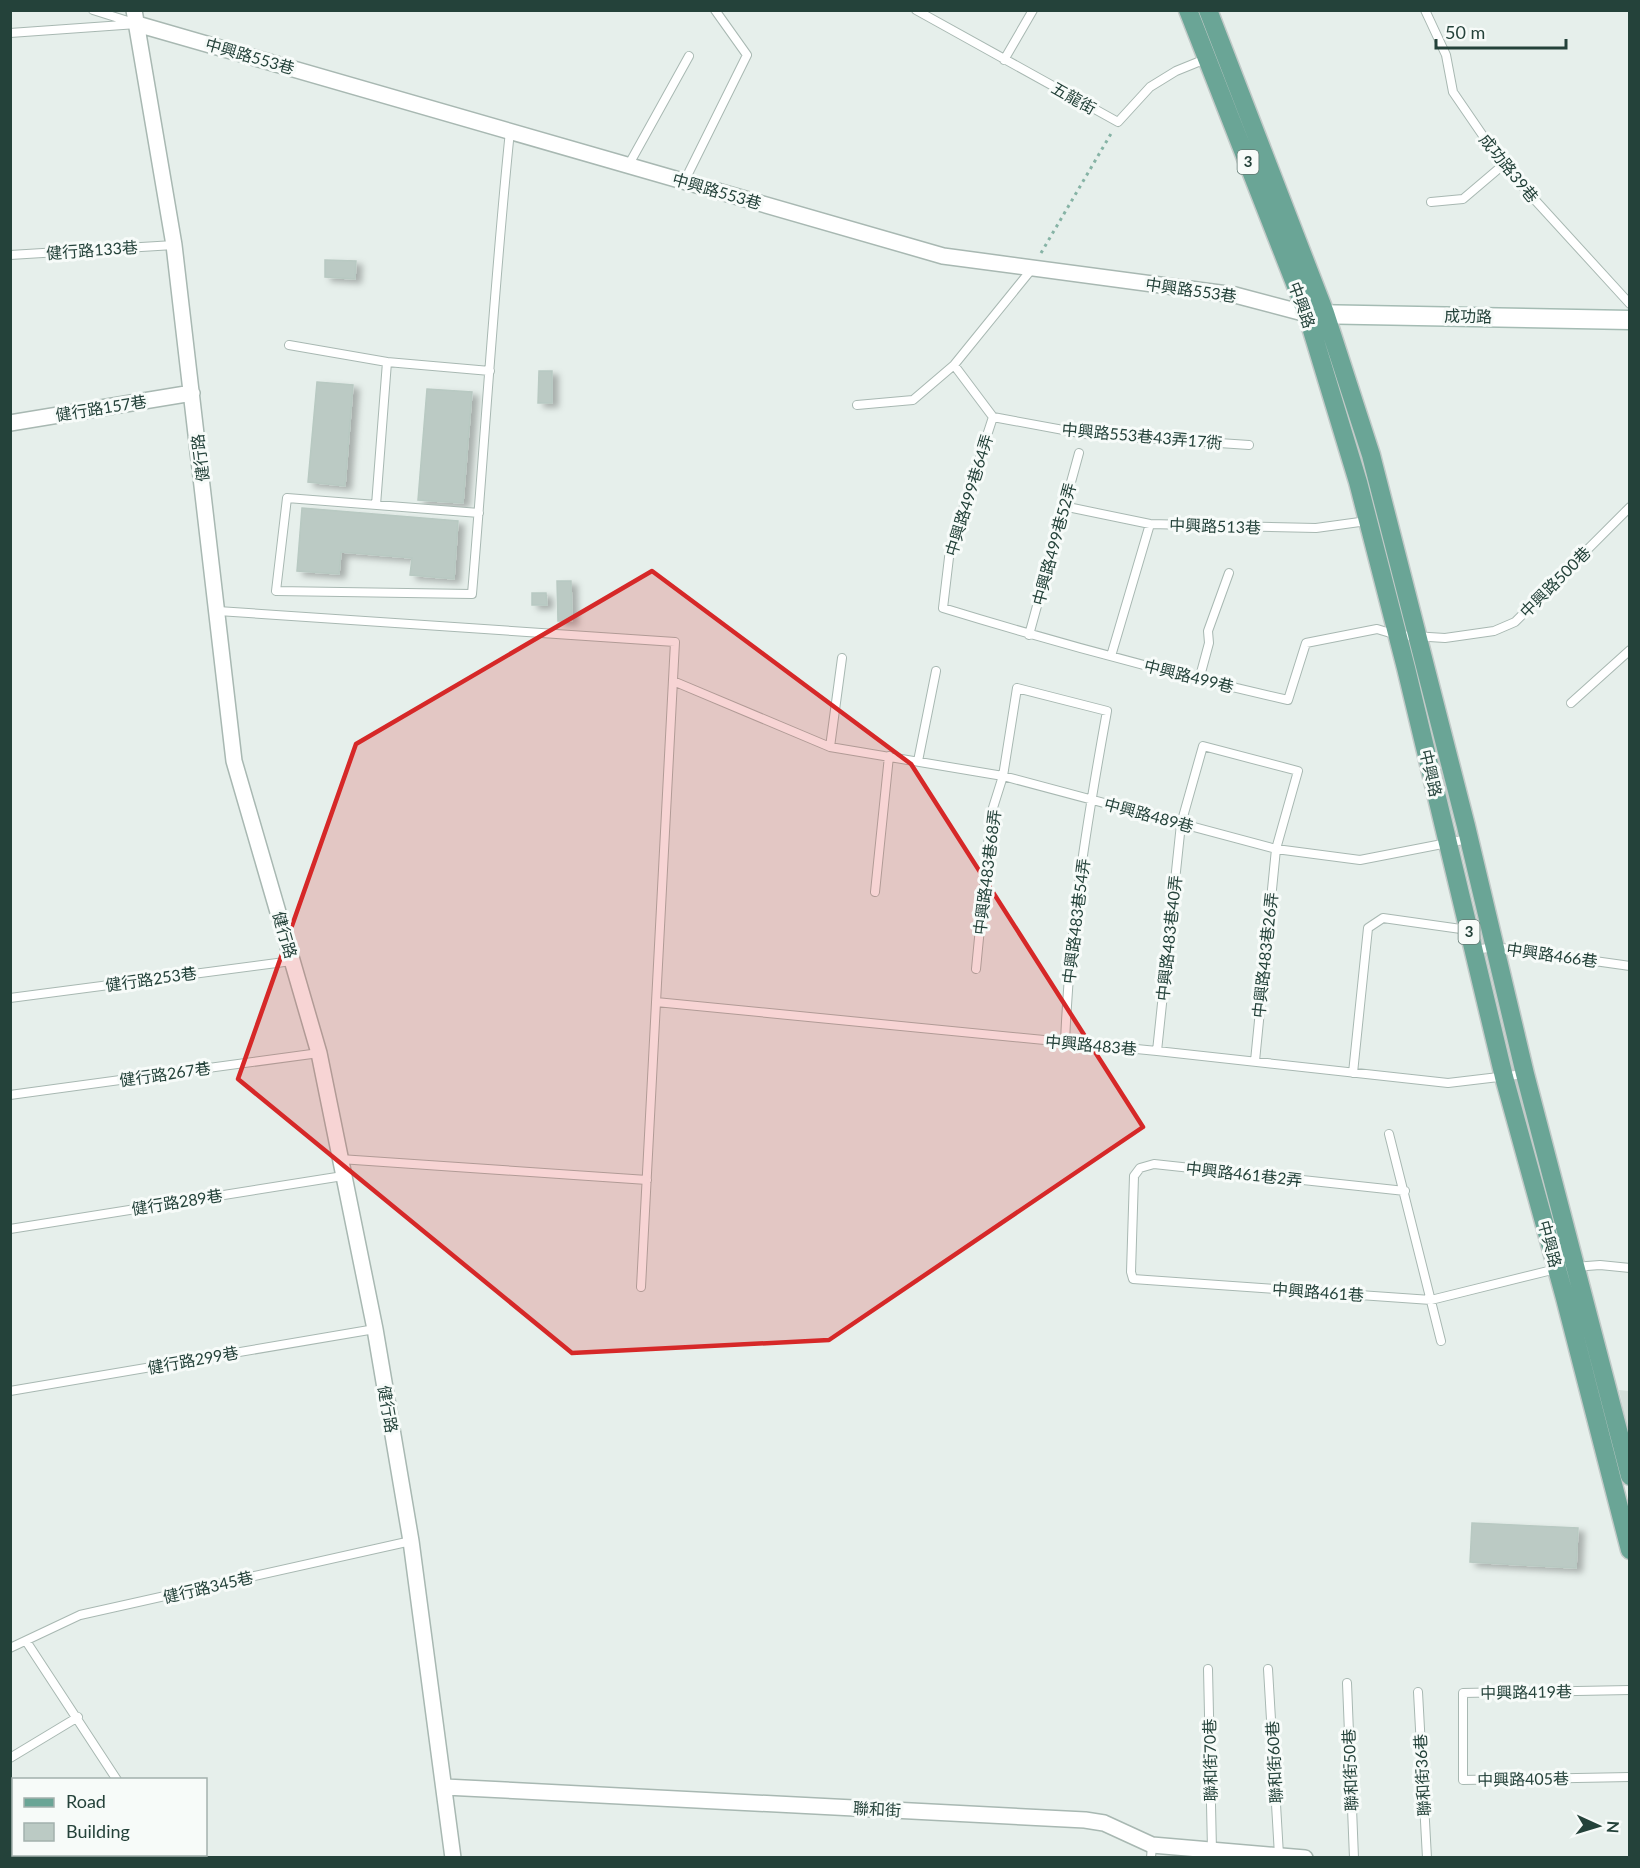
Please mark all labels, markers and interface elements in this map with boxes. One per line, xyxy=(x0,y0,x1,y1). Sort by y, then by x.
scale bar xyxy=(1436,12,1566,50)
text: 50 m xyxy=(1445,21,1485,43)
street label: 中興路553巷 xyxy=(203,34,297,77)
street label: 五龍街 xyxy=(1049,78,1100,118)
street label: 成功路39巷 xyxy=(1476,130,1543,206)
road number: 3 xyxy=(1238,150,1258,174)
street label: 中興路553巷 xyxy=(670,169,764,212)
street label: 健行路133巷 xyxy=(45,237,138,262)
street label: 中興路553巷 xyxy=(1144,274,1238,305)
street label: 中興路 xyxy=(1285,279,1320,331)
street label: 成功路 xyxy=(1444,306,1492,325)
street label: 健行路157巷 xyxy=(54,391,148,424)
street label: 中興路553巷43弄17衖 xyxy=(1061,419,1223,452)
street label: 中興路499巷64弄 xyxy=(941,432,996,558)
street label: 健行路 xyxy=(187,433,212,483)
street label: 中興路499巷52弄 xyxy=(1028,480,1079,607)
street label: 中興路513巷 xyxy=(1169,514,1261,537)
street label: 中興路500巷 xyxy=(1515,542,1594,621)
street label: 中興路499巷 xyxy=(1142,655,1236,696)
street label: 中興路 xyxy=(1417,747,1446,798)
street label: 中興路489巷 xyxy=(1102,793,1196,836)
street label: 中興路483巷68弄 xyxy=(969,808,1004,936)
street label: 中興路483巷54弄 xyxy=(1058,857,1093,985)
street label: 中興路483巷40弄 xyxy=(1152,874,1185,1002)
street label: 中興路483巷26弄 xyxy=(1248,891,1281,1019)
street label: 健行路 xyxy=(270,909,301,961)
road number: 3 xyxy=(1458,920,1480,944)
street label: 中興路466巷 xyxy=(1505,939,1599,970)
street label: 健行路253巷 xyxy=(104,963,198,994)
street label: 中興路483巷 xyxy=(1044,1031,1138,1058)
street label: 健行路267巷 xyxy=(118,1058,212,1089)
street label: 中興路461巷2弄 xyxy=(1185,1158,1303,1189)
street label: 健行路289巷 xyxy=(130,1185,224,1218)
street label: 中興路 xyxy=(1535,1218,1566,1270)
street label: 中興路461巷 xyxy=(1272,1279,1365,1304)
street label: 健行路299巷 xyxy=(146,1342,240,1377)
street label: 健行路 xyxy=(375,1384,402,1434)
street label: 健行路345巷 xyxy=(161,1567,255,1606)
street label: 中興路419巷 xyxy=(1480,1681,1572,1702)
street label: 聯和街70巷 xyxy=(1199,1719,1220,1801)
street label: 聯和街60巷 xyxy=(1262,1720,1285,1804)
street label: 聯和街50巷 xyxy=(1339,1728,1360,1812)
street label: 聯和街36巷 xyxy=(1410,1733,1433,1817)
street label: 中興路405巷 xyxy=(1477,1768,1569,1789)
legend xyxy=(12,1778,207,1856)
text: Road xyxy=(66,1790,106,1812)
north arrow xyxy=(1568,1796,1628,1856)
street label: 聯和街 xyxy=(853,1798,901,1819)
text: Building xyxy=(66,1820,130,1842)
text: N xyxy=(1604,1820,1623,1834)

